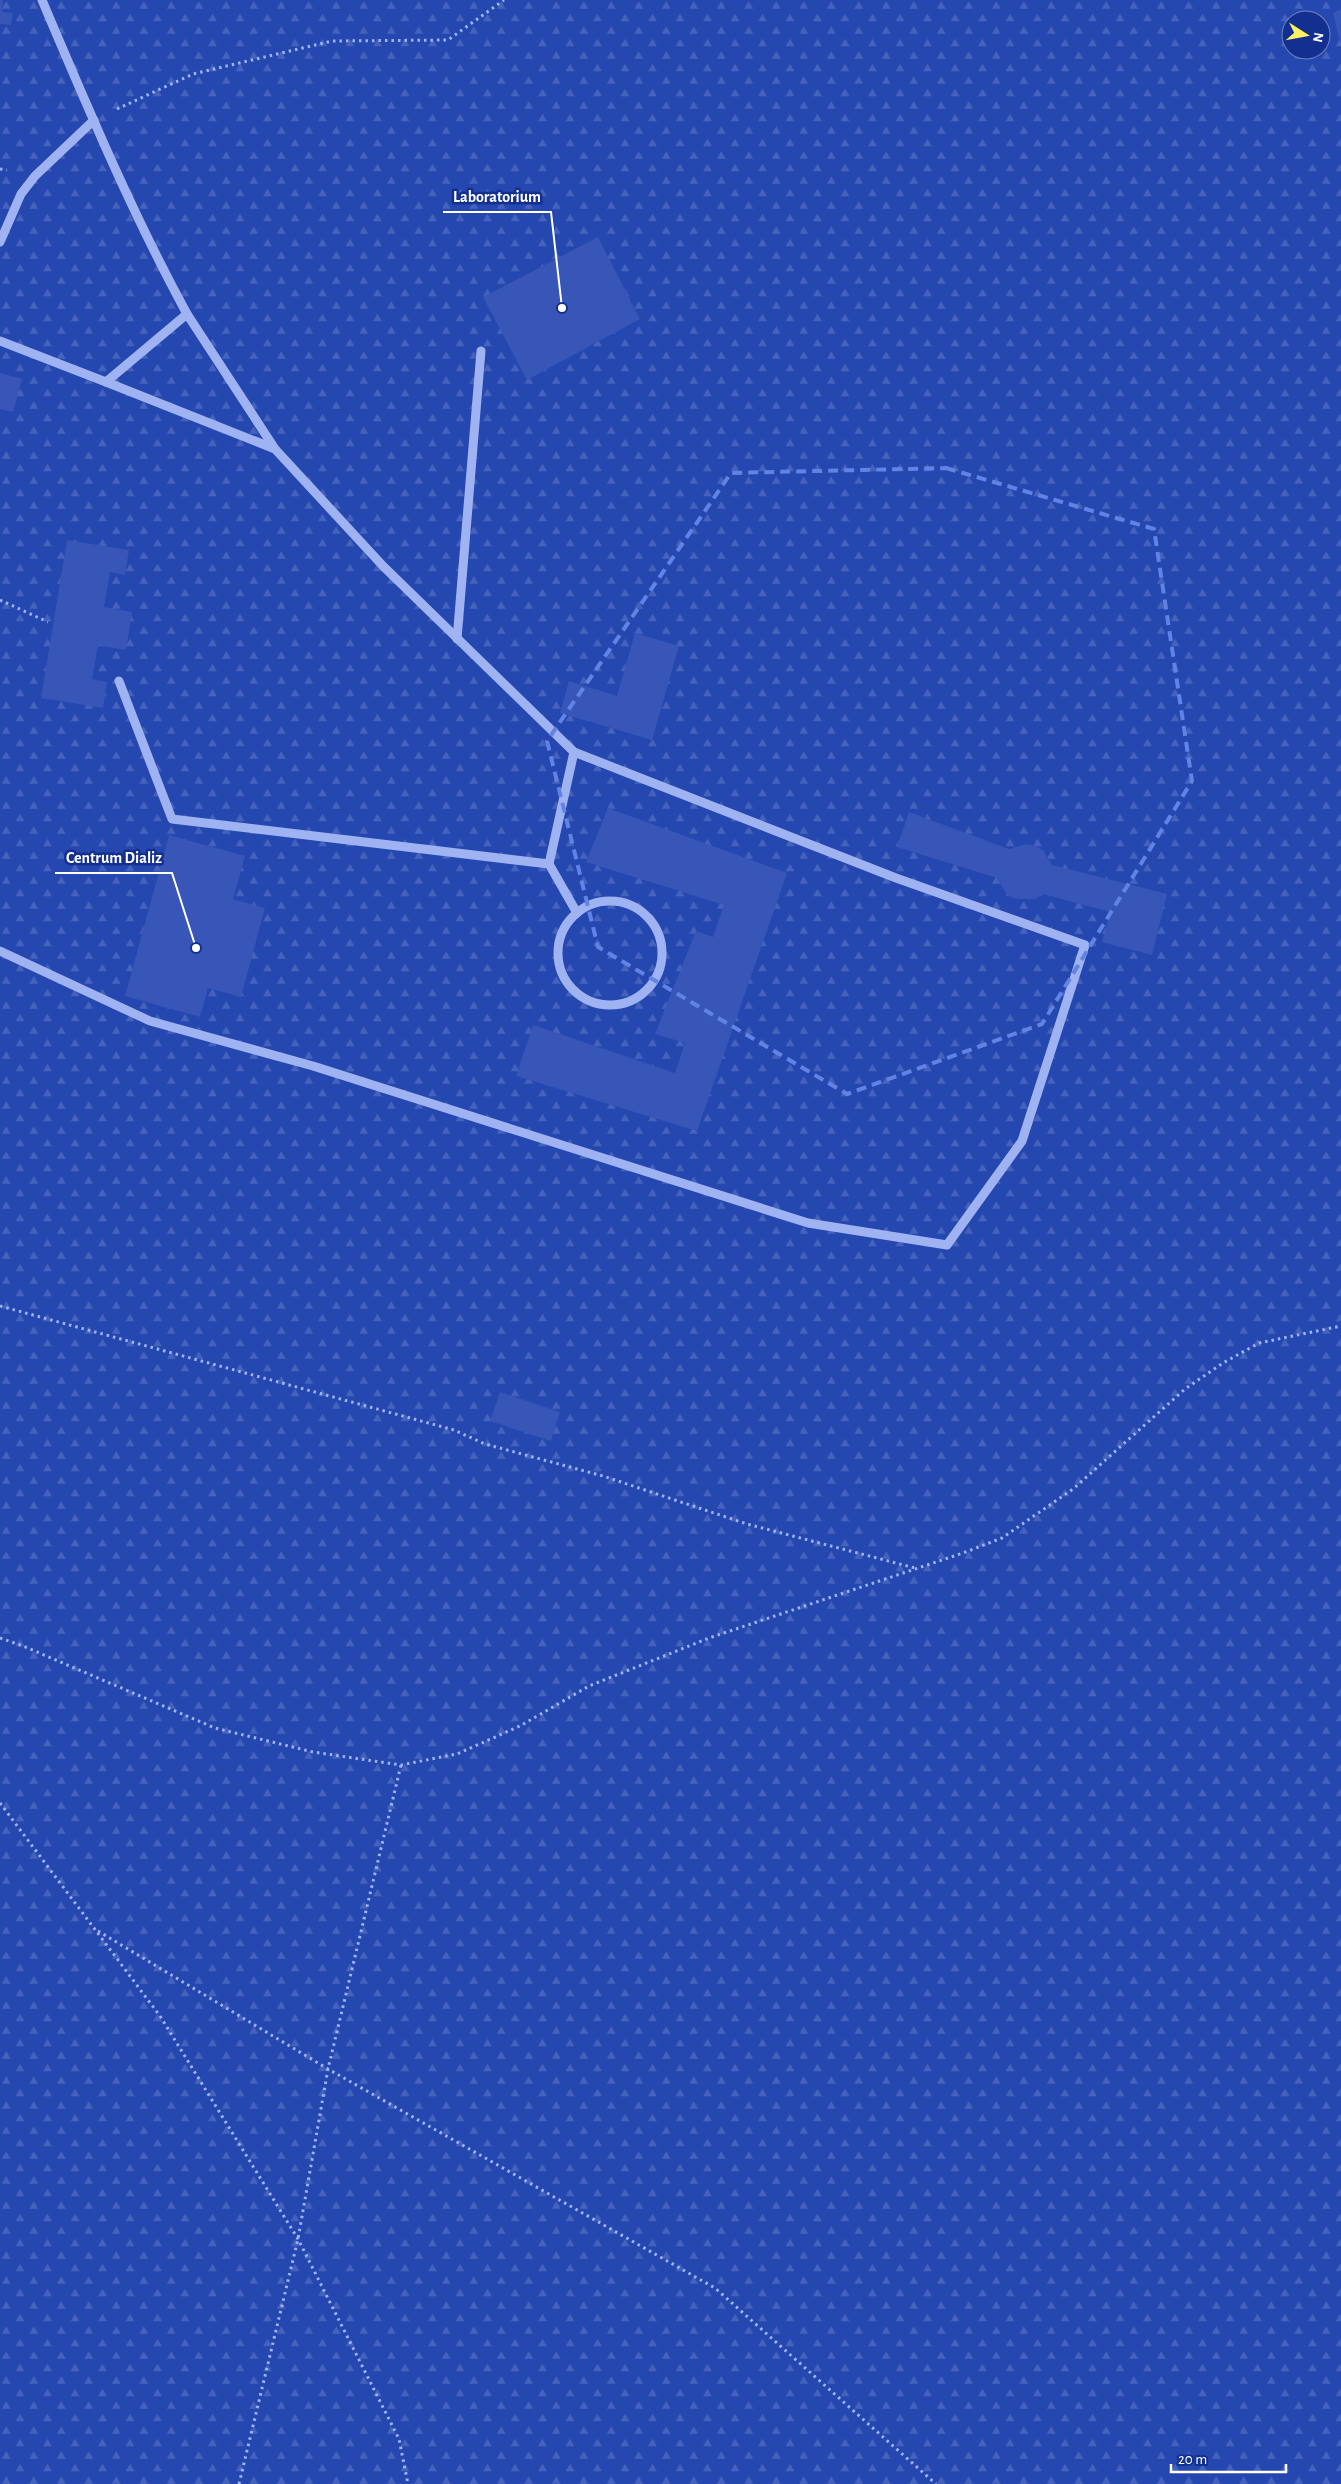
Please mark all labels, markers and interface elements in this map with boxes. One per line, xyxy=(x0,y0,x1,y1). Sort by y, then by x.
north arrow xyxy=(1281,10,1331,60)
text: N xyxy=(1310,31,1326,43)
callout: Laboratorium xyxy=(443,181,551,212)
text: Laboratorium xyxy=(453,189,541,205)
callout: Centrum Dializ xyxy=(55,842,172,873)
text: Centrum Dializ xyxy=(66,850,162,866)
scale bar xyxy=(1171,2442,1286,2474)
text: 20 m xyxy=(1178,2452,1207,2467)

